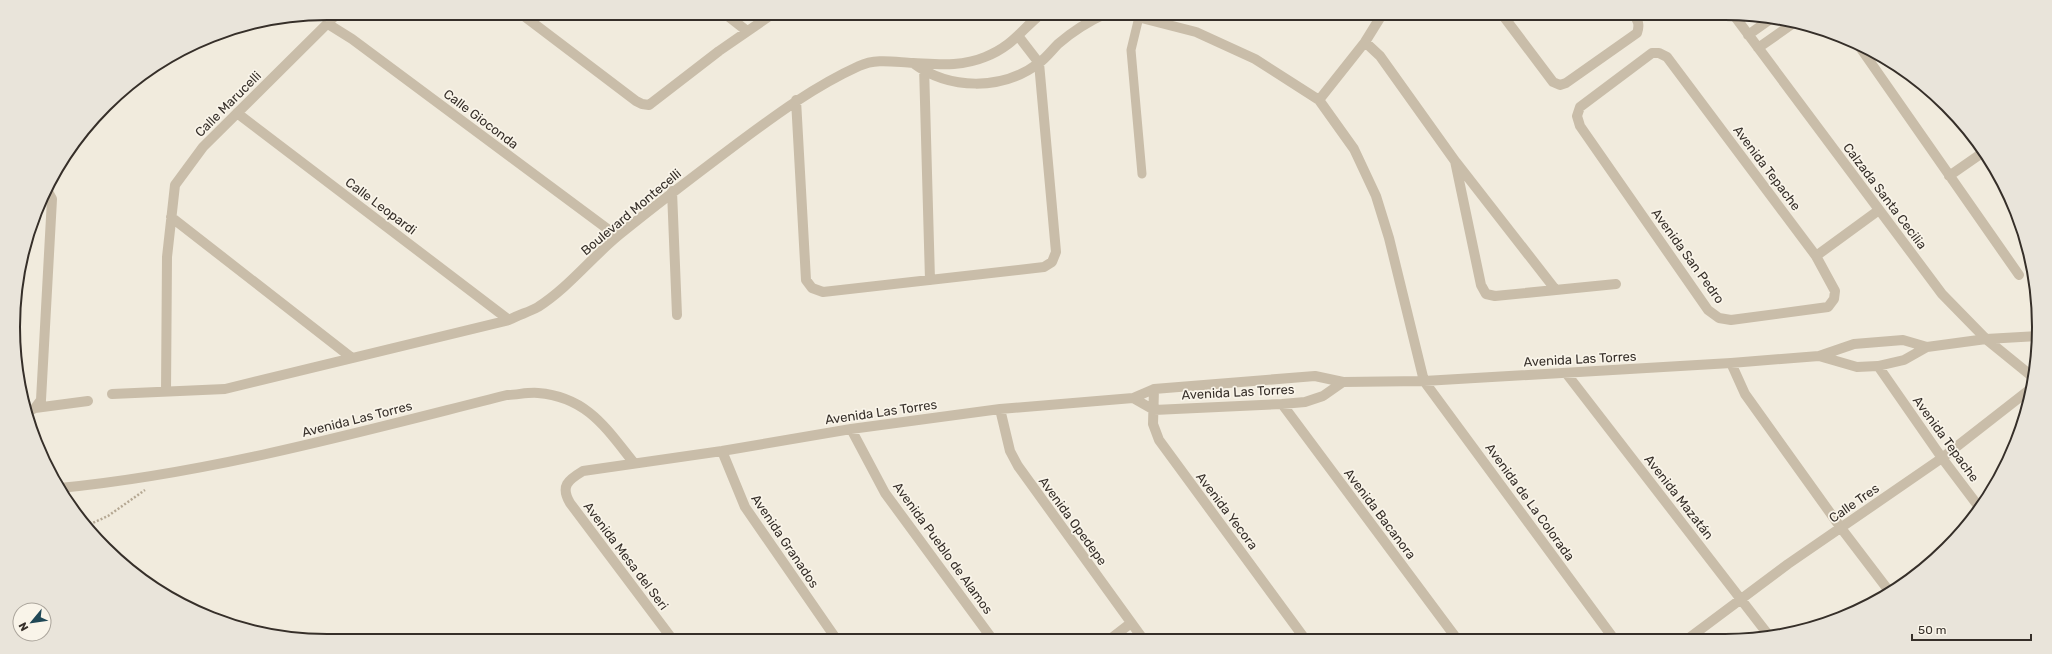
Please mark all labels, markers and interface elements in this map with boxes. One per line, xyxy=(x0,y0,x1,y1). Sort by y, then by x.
street label: Calle Marucelli xyxy=(192,68,264,140)
street label: Calle Gioconda xyxy=(441,86,521,152)
street label: Avenida Tepache xyxy=(1730,123,1804,213)
street label: Calzada Santa Cecilia xyxy=(1840,140,1930,252)
street label: Boulevard Montecelli xyxy=(578,166,684,258)
street label: Calle Leopardi xyxy=(342,174,420,238)
street label: Avenida San Pedro xyxy=(1649,206,1727,306)
street label: Avenida Las Torres xyxy=(1523,349,1637,369)
street label: Avenida Las Torres xyxy=(1181,382,1295,402)
street label: Avenida Tepache xyxy=(1910,393,1982,485)
street label: Avenida Las Torres xyxy=(824,397,938,427)
street label: Avenida Las Torres xyxy=(300,398,414,440)
street label: Avenida de La Colorada xyxy=(1482,440,1578,564)
street label: Avenida Mazatán xyxy=(1641,452,1717,542)
street label: Avenida Bacanora xyxy=(1341,466,1419,562)
street label: Avenida Yecora xyxy=(1193,470,1261,552)
street label: Avenida Opedepe xyxy=(1036,474,1110,568)
street label: Avenida Pueblo de Alamos xyxy=(890,479,996,617)
street label: Calle Tres xyxy=(1826,480,1882,526)
street label: Avenida Granados xyxy=(748,491,822,591)
street label: Avenida Mesa del Seri xyxy=(581,499,671,613)
north arrow xyxy=(12,602,52,642)
scale bar xyxy=(1912,616,2031,642)
text: N xyxy=(16,620,31,633)
text: 50 m xyxy=(1918,623,1946,637)

